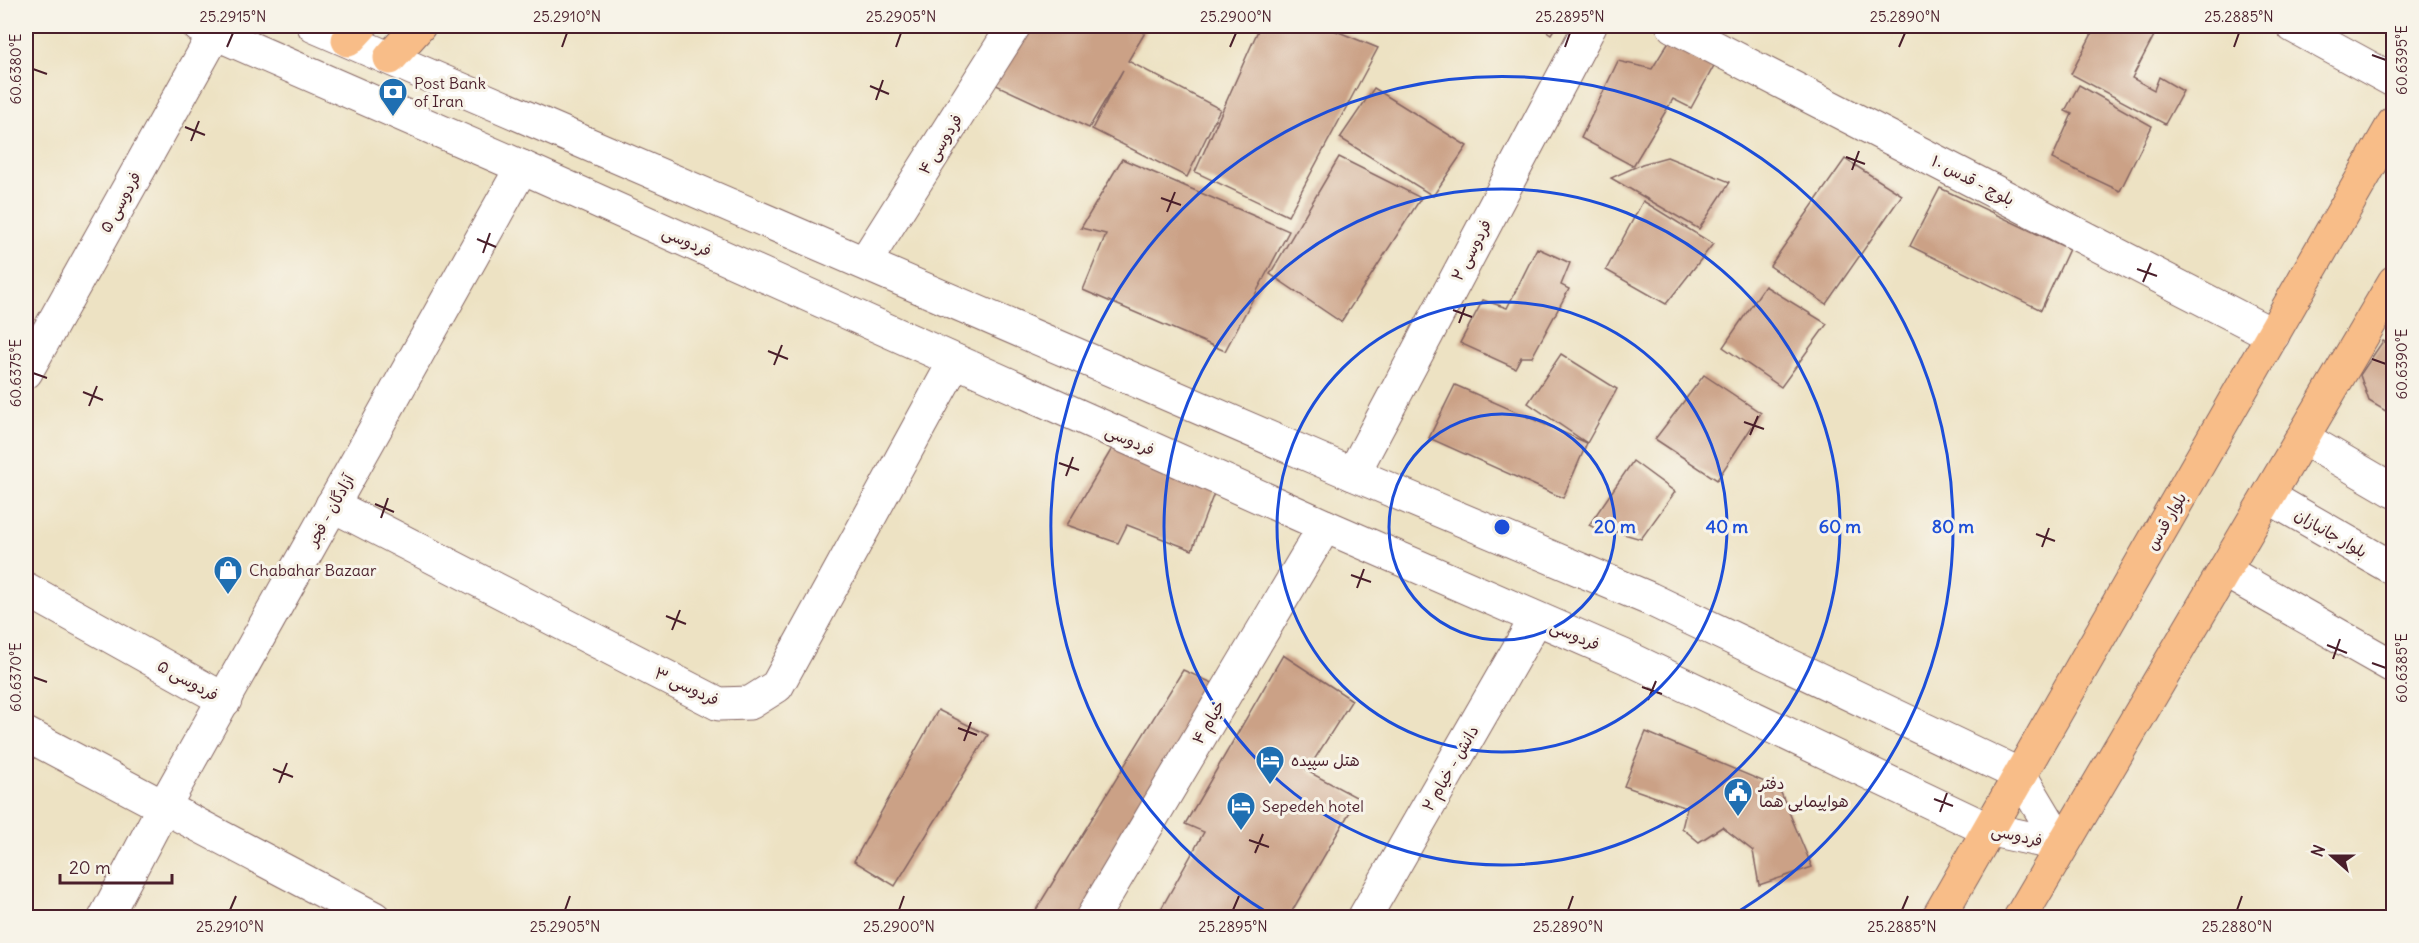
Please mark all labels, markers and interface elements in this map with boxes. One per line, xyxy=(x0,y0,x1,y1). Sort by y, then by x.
text: 25.2915°N xyxy=(200,7,266,26)
text: 25.2910°N xyxy=(533,7,601,26)
text: 25.2905°N xyxy=(866,7,936,26)
text: 25.2900°N xyxy=(1200,7,1272,26)
text: 25.2895°N xyxy=(1535,7,1605,26)
text: 25.2890°N xyxy=(1870,7,1940,26)
text: 25.2885°N xyxy=(2204,7,2274,26)
text: 60.6395°E xyxy=(2392,25,2411,95)
text: 60.6380°E xyxy=(6,33,25,105)
place label: Post Bank of Iran xyxy=(414,73,486,111)
bank icon: Post Bank of Iran xyxy=(377,76,409,118)
street label: فردوسی ۴ xyxy=(914,110,967,179)
street label: بلوچ - قدس ۱۰ xyxy=(1928,151,2018,210)
street label: فردوسی ۵ xyxy=(95,168,146,237)
street label: فردوسی ۲ xyxy=(1447,216,1496,285)
street label: فردوسی xyxy=(659,221,715,262)
text: 60.6390°E xyxy=(2392,328,2411,400)
text: 60.6375°E xyxy=(6,339,25,407)
street label: فردوسی xyxy=(1102,420,1158,461)
street label: آزادگان - فجر xyxy=(301,470,358,551)
street label: بلوار قدس xyxy=(2141,488,2191,554)
street label: بلوار جانبازان xyxy=(2291,504,2371,563)
text: 20 m xyxy=(1594,515,1636,538)
text: 40 m xyxy=(1706,515,1748,538)
text: 60 m xyxy=(1819,515,1861,538)
text: 80 m xyxy=(1932,515,1974,538)
centre of rings xyxy=(1492,517,1512,537)
shop icon: Chabahar Bazaar xyxy=(212,554,244,596)
place label: Chabahar Bazaar xyxy=(249,560,377,580)
street label: فردوسی xyxy=(1547,616,1603,655)
text: 60.6385°E xyxy=(2392,633,2411,703)
text: 60.6370°E xyxy=(6,642,25,712)
street label: فردوسی ۵ xyxy=(153,655,222,706)
street label: فردوسی ۳ xyxy=(651,662,722,710)
street label: خیام ۴ xyxy=(1187,696,1231,749)
street label: دانش - خیام ۲ xyxy=(1417,722,1485,816)
hotel icon: هتل سپیده xyxy=(1254,744,1286,786)
place label: هتل سپیده xyxy=(1291,750,1360,771)
place label: دفتر هواپیمایی هما xyxy=(1757,773,1849,812)
public building icon: دفتر هواپیمایی هما xyxy=(1722,776,1754,818)
hotel icon: Sepedeh hotel xyxy=(1225,790,1257,832)
place label: Sepedeh hotel xyxy=(1262,796,1364,816)
street label: فردوسی xyxy=(1989,819,2044,852)
north arrow xyxy=(2302,826,2362,886)
text: N xyxy=(2307,842,2329,859)
scale bar xyxy=(60,847,172,885)
text: 20 m xyxy=(69,856,111,879)
text: 25.2910°N xyxy=(196,917,264,936)
text: 25.2905°N xyxy=(530,917,600,936)
text: 25.2900°N xyxy=(863,917,935,936)
text: 25.2895°N xyxy=(1198,917,1268,936)
text: 25.2890°N xyxy=(1533,917,1603,936)
text: 25.2885°N xyxy=(1867,917,1937,936)
text: 25.2880°N xyxy=(2202,917,2272,936)

